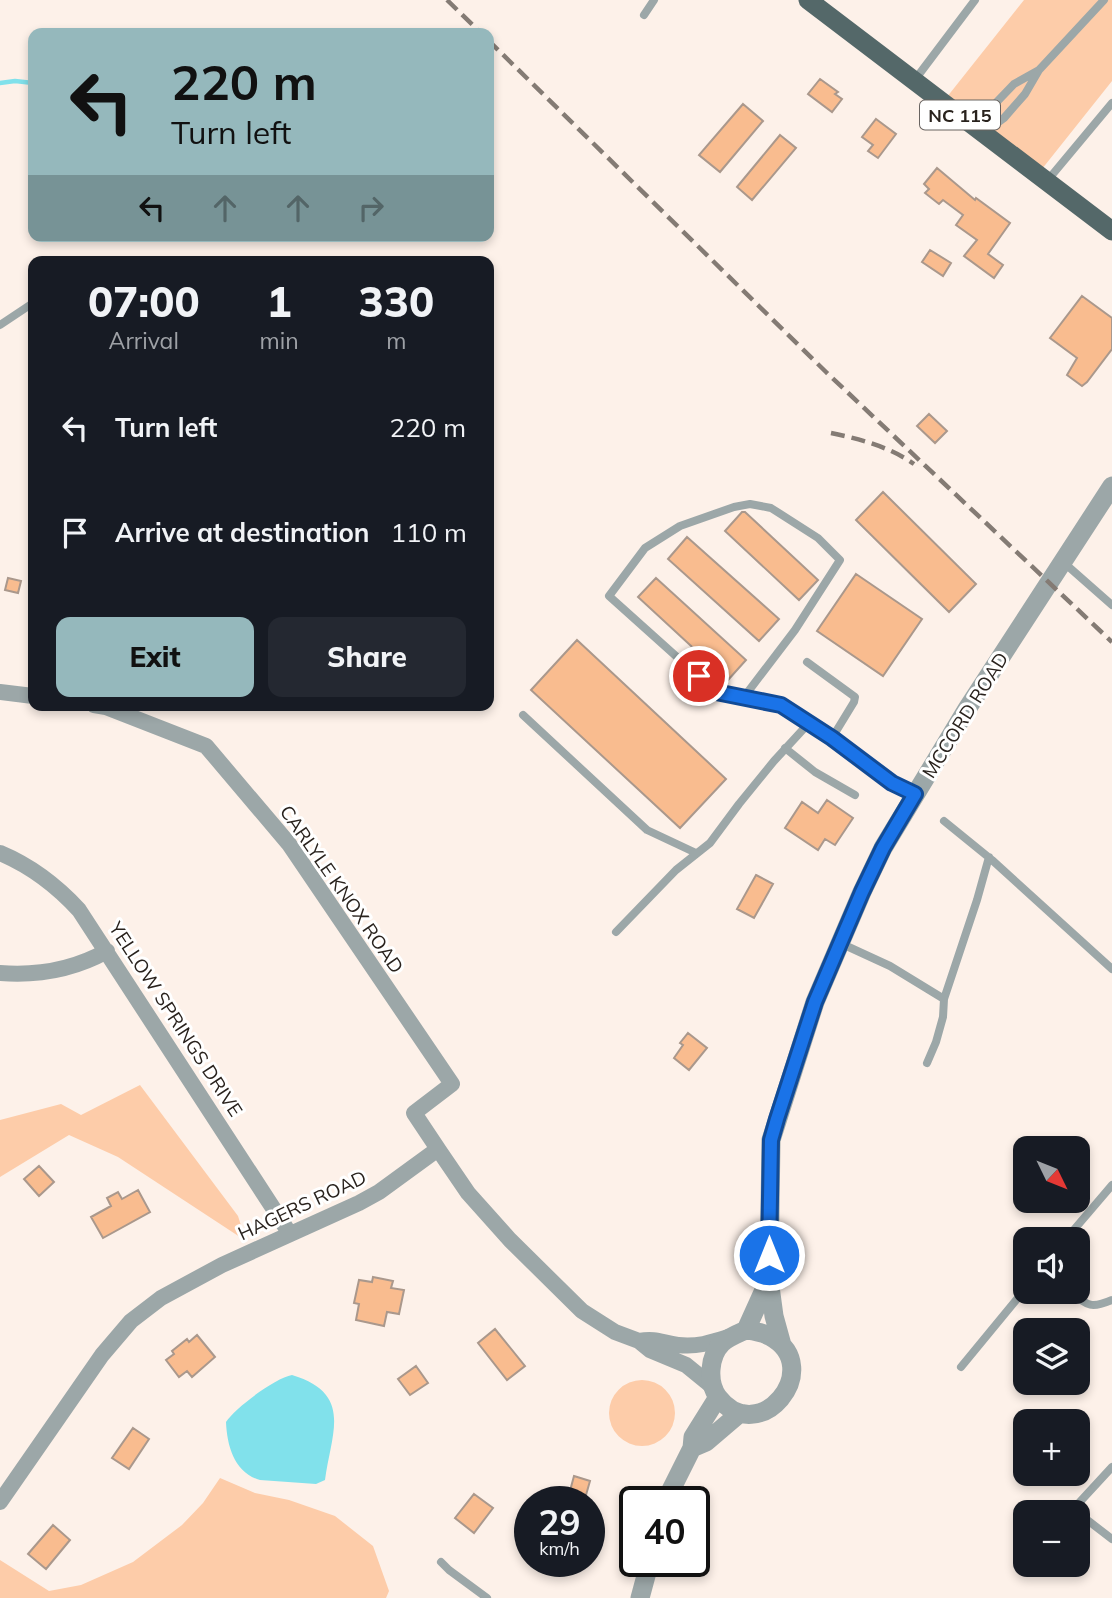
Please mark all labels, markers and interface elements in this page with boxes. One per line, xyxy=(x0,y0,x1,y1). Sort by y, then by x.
text: 220 m xyxy=(171,51,317,112)
icon: left xyxy=(56,56,147,147)
road number: NC 115 xyxy=(920,100,1000,130)
text: Turn left xyxy=(171,112,291,152)
icon: left xyxy=(133,189,171,227)
icon: ahead xyxy=(206,189,244,227)
icon: ahead xyxy=(279,189,317,227)
icon: right xyxy=(352,189,390,227)
text: 07:00 xyxy=(88,275,200,328)
text: 1 xyxy=(266,275,292,328)
text: 330 xyxy=(359,275,434,328)
text: Arrival xyxy=(109,326,179,355)
text: min xyxy=(259,326,299,355)
text: m xyxy=(386,326,406,355)
icon: left xyxy=(56,409,94,447)
text: Turn left xyxy=(115,411,217,444)
text: 220 m xyxy=(390,411,466,444)
icon: arrive xyxy=(56,514,94,552)
text: Arrive at destination xyxy=(115,516,370,549)
text: 110 m xyxy=(391,516,467,549)
button: Exit xyxy=(56,617,254,697)
button: Share xyxy=(268,617,466,697)
pin xyxy=(669,646,729,706)
street label: MCCORD ROAD xyxy=(917,648,1013,782)
icon: arrive xyxy=(680,657,718,695)
street label: CARLYLE KNOX ROAD xyxy=(275,800,409,978)
street label: YELLOW SPRINGS DRIVE xyxy=(103,916,248,1121)
north arrow xyxy=(1013,1136,1090,1213)
map controls xyxy=(1013,1136,1090,1577)
street label: HAGERS ROAD xyxy=(234,1165,370,1245)
position arrow xyxy=(732,1218,806,1292)
button: sound xyxy=(1013,1227,1090,1304)
button: layers xyxy=(1013,1318,1090,1395)
button: + xyxy=(1013,1409,1090,1486)
speed limit sign: 40 xyxy=(619,1486,710,1577)
text: 29 xyxy=(538,1500,581,1544)
button: − xyxy=(1013,1500,1090,1577)
text: km/h xyxy=(539,1537,580,1560)

